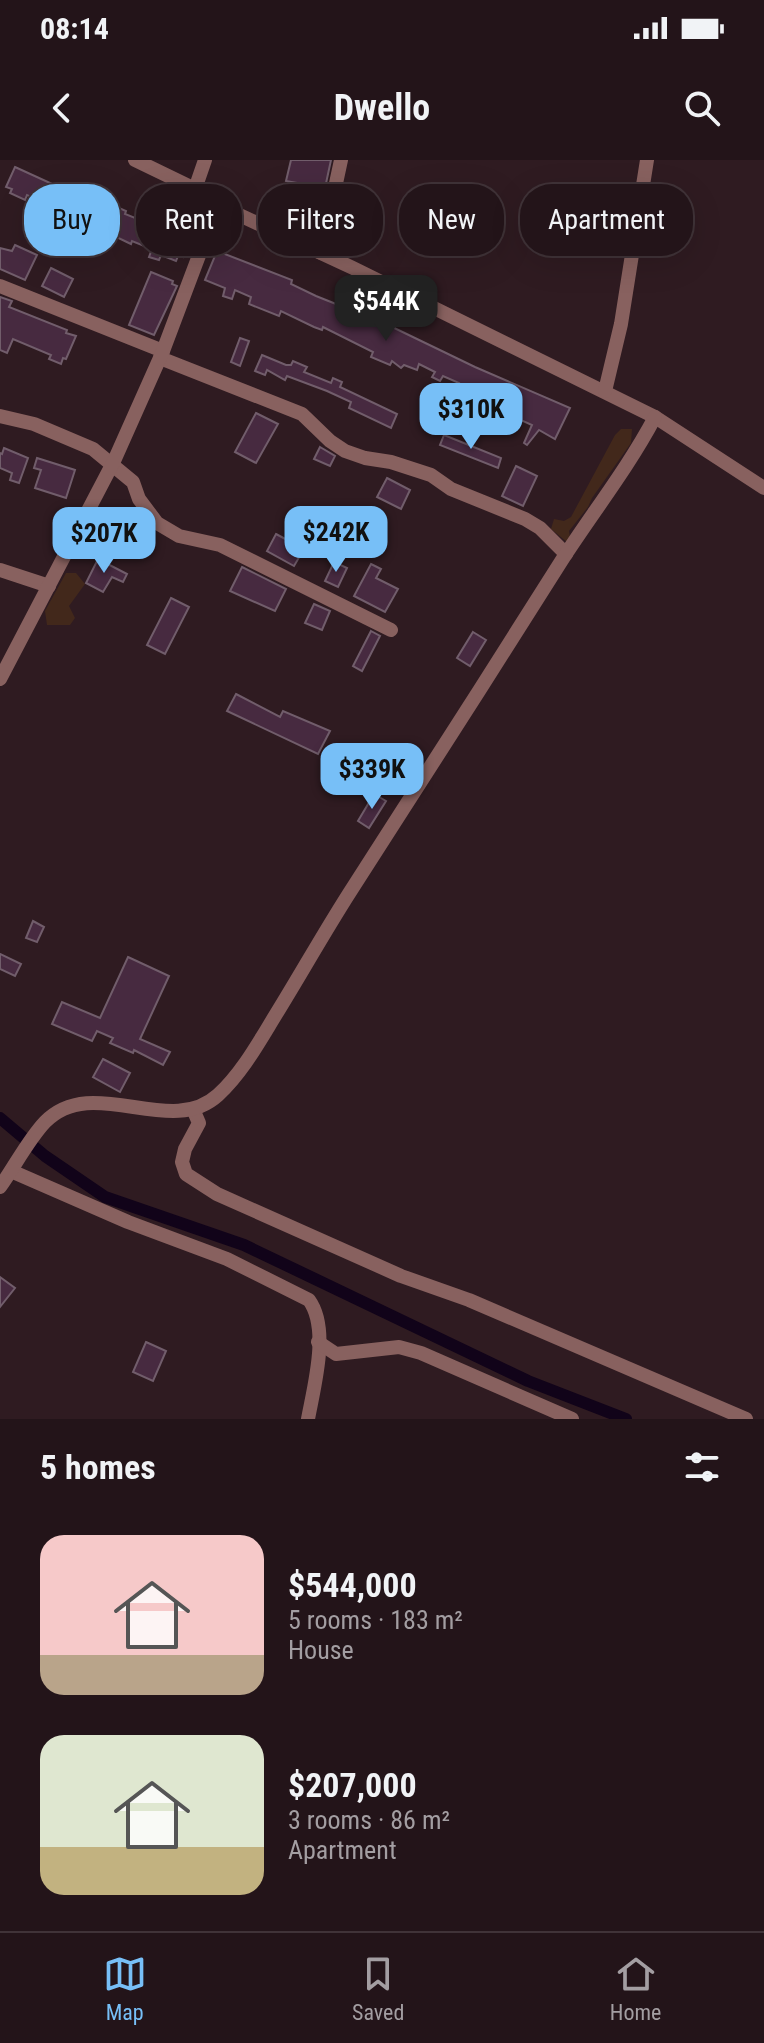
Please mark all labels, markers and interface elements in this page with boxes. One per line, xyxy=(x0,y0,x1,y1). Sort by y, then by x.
text: 08:14 xyxy=(40,11,109,46)
icon: back xyxy=(40,86,84,130)
icon: search xyxy=(680,86,724,130)
text: Dwello xyxy=(334,87,430,129)
chip: Buy xyxy=(24,184,120,256)
chip: Rent xyxy=(136,184,242,256)
chip: Filters xyxy=(258,184,383,256)
chip: New xyxy=(399,184,504,256)
chip: Apartment xyxy=(520,184,693,256)
pin: $544K xyxy=(330,275,442,343)
text: $544K xyxy=(353,286,419,316)
pin: $310K xyxy=(415,383,527,451)
text: $310K xyxy=(438,394,504,424)
pin: $242K xyxy=(280,506,392,574)
pin: $207K xyxy=(48,507,160,575)
text: $242K xyxy=(303,517,369,547)
text: $207K xyxy=(71,518,137,548)
pin: $339K xyxy=(316,743,428,811)
text: $339K xyxy=(339,754,405,784)
icon: filters xyxy=(680,1445,724,1489)
text: 5 homes xyxy=(40,1447,156,1487)
text: $544,000 xyxy=(288,1565,417,1605)
icon: home xyxy=(104,1567,200,1663)
text: 5 rooms · 183 m² xyxy=(288,1605,463,1635)
text: House xyxy=(288,1635,354,1665)
text: $207,000 xyxy=(288,1765,417,1805)
icon: home xyxy=(104,1767,200,1863)
text: 3 rooms · 86 m² xyxy=(288,1805,450,1835)
text: Apartment xyxy=(288,1835,397,1865)
tab: Map xyxy=(103,1952,147,2025)
tab: Saved xyxy=(352,1952,404,2025)
tab: Home xyxy=(610,1952,661,2025)

